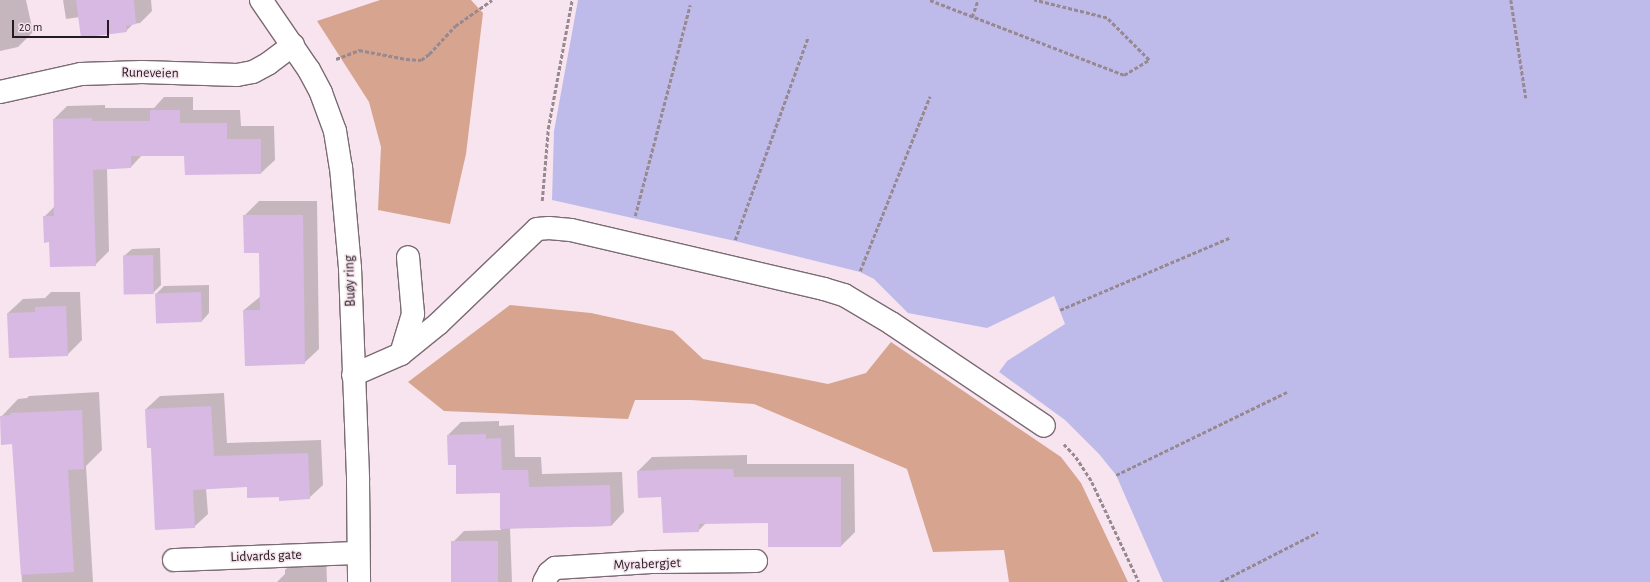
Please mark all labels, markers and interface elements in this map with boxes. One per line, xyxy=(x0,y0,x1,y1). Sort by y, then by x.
scale bar xyxy=(14,12,111,38)
text: 20 m xyxy=(19,21,42,33)
street label: Runeveien xyxy=(121,64,179,82)
street label: Buøy ring xyxy=(341,255,359,307)
street label: Lidvards gate xyxy=(230,546,302,566)
street label: Myrabergjet xyxy=(613,554,681,574)

